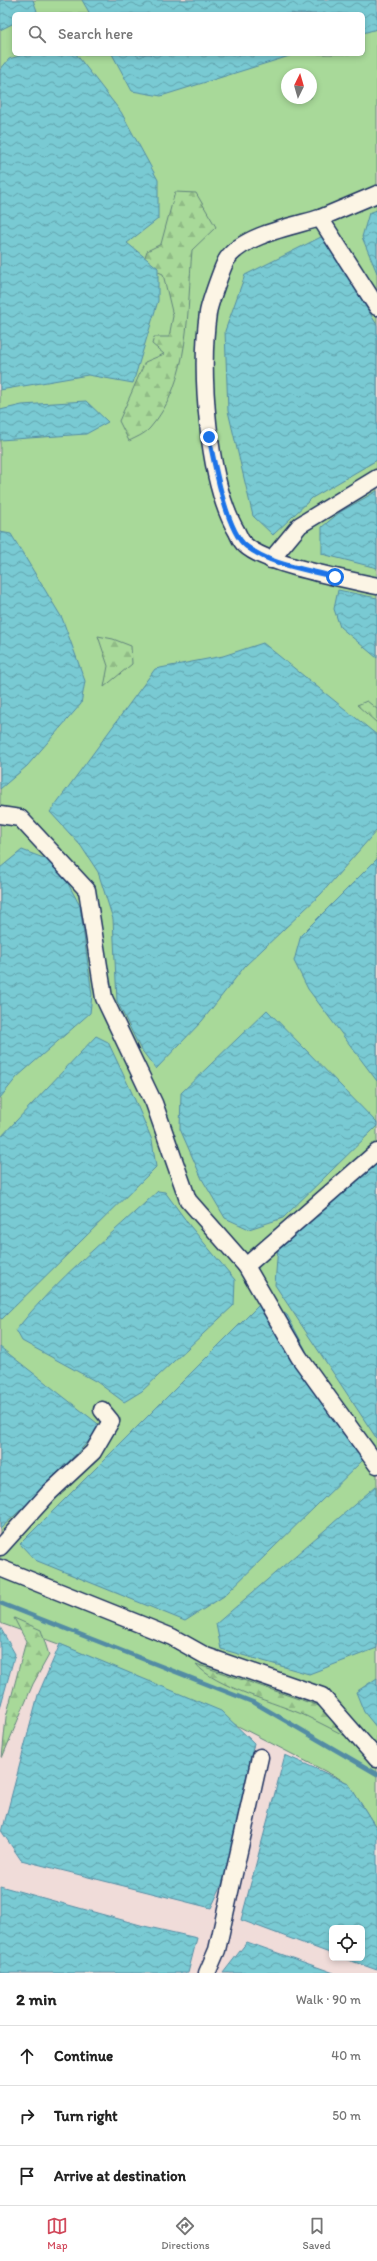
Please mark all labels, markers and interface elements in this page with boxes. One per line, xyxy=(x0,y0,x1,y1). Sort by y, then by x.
search box xyxy=(12,12,365,56)
icon: search xyxy=(26,23,48,45)
text: Search here xyxy=(58,25,133,43)
north arrow xyxy=(281,68,317,104)
route end xyxy=(200,428,218,446)
route start xyxy=(326,568,344,586)
map controls xyxy=(329,1925,365,1961)
button: locate xyxy=(329,1925,365,1961)
text: 2 min xyxy=(16,1989,56,2009)
text: Walk · 90 m xyxy=(296,1992,361,2007)
icon: ahead xyxy=(16,2045,38,2067)
text: Continue xyxy=(54,2047,113,2065)
text: 40 m xyxy=(331,2048,361,2063)
icon: right xyxy=(16,2105,38,2127)
text: Turn right xyxy=(54,2107,118,2125)
text: 50 m xyxy=(332,2108,361,2123)
icon: arrive xyxy=(16,2165,38,2187)
text: Arrive at destination xyxy=(54,2167,186,2185)
tab: Map xyxy=(46,2215,68,2252)
tab: Directions xyxy=(161,2215,210,2252)
tab: Saved xyxy=(302,2215,331,2252)

